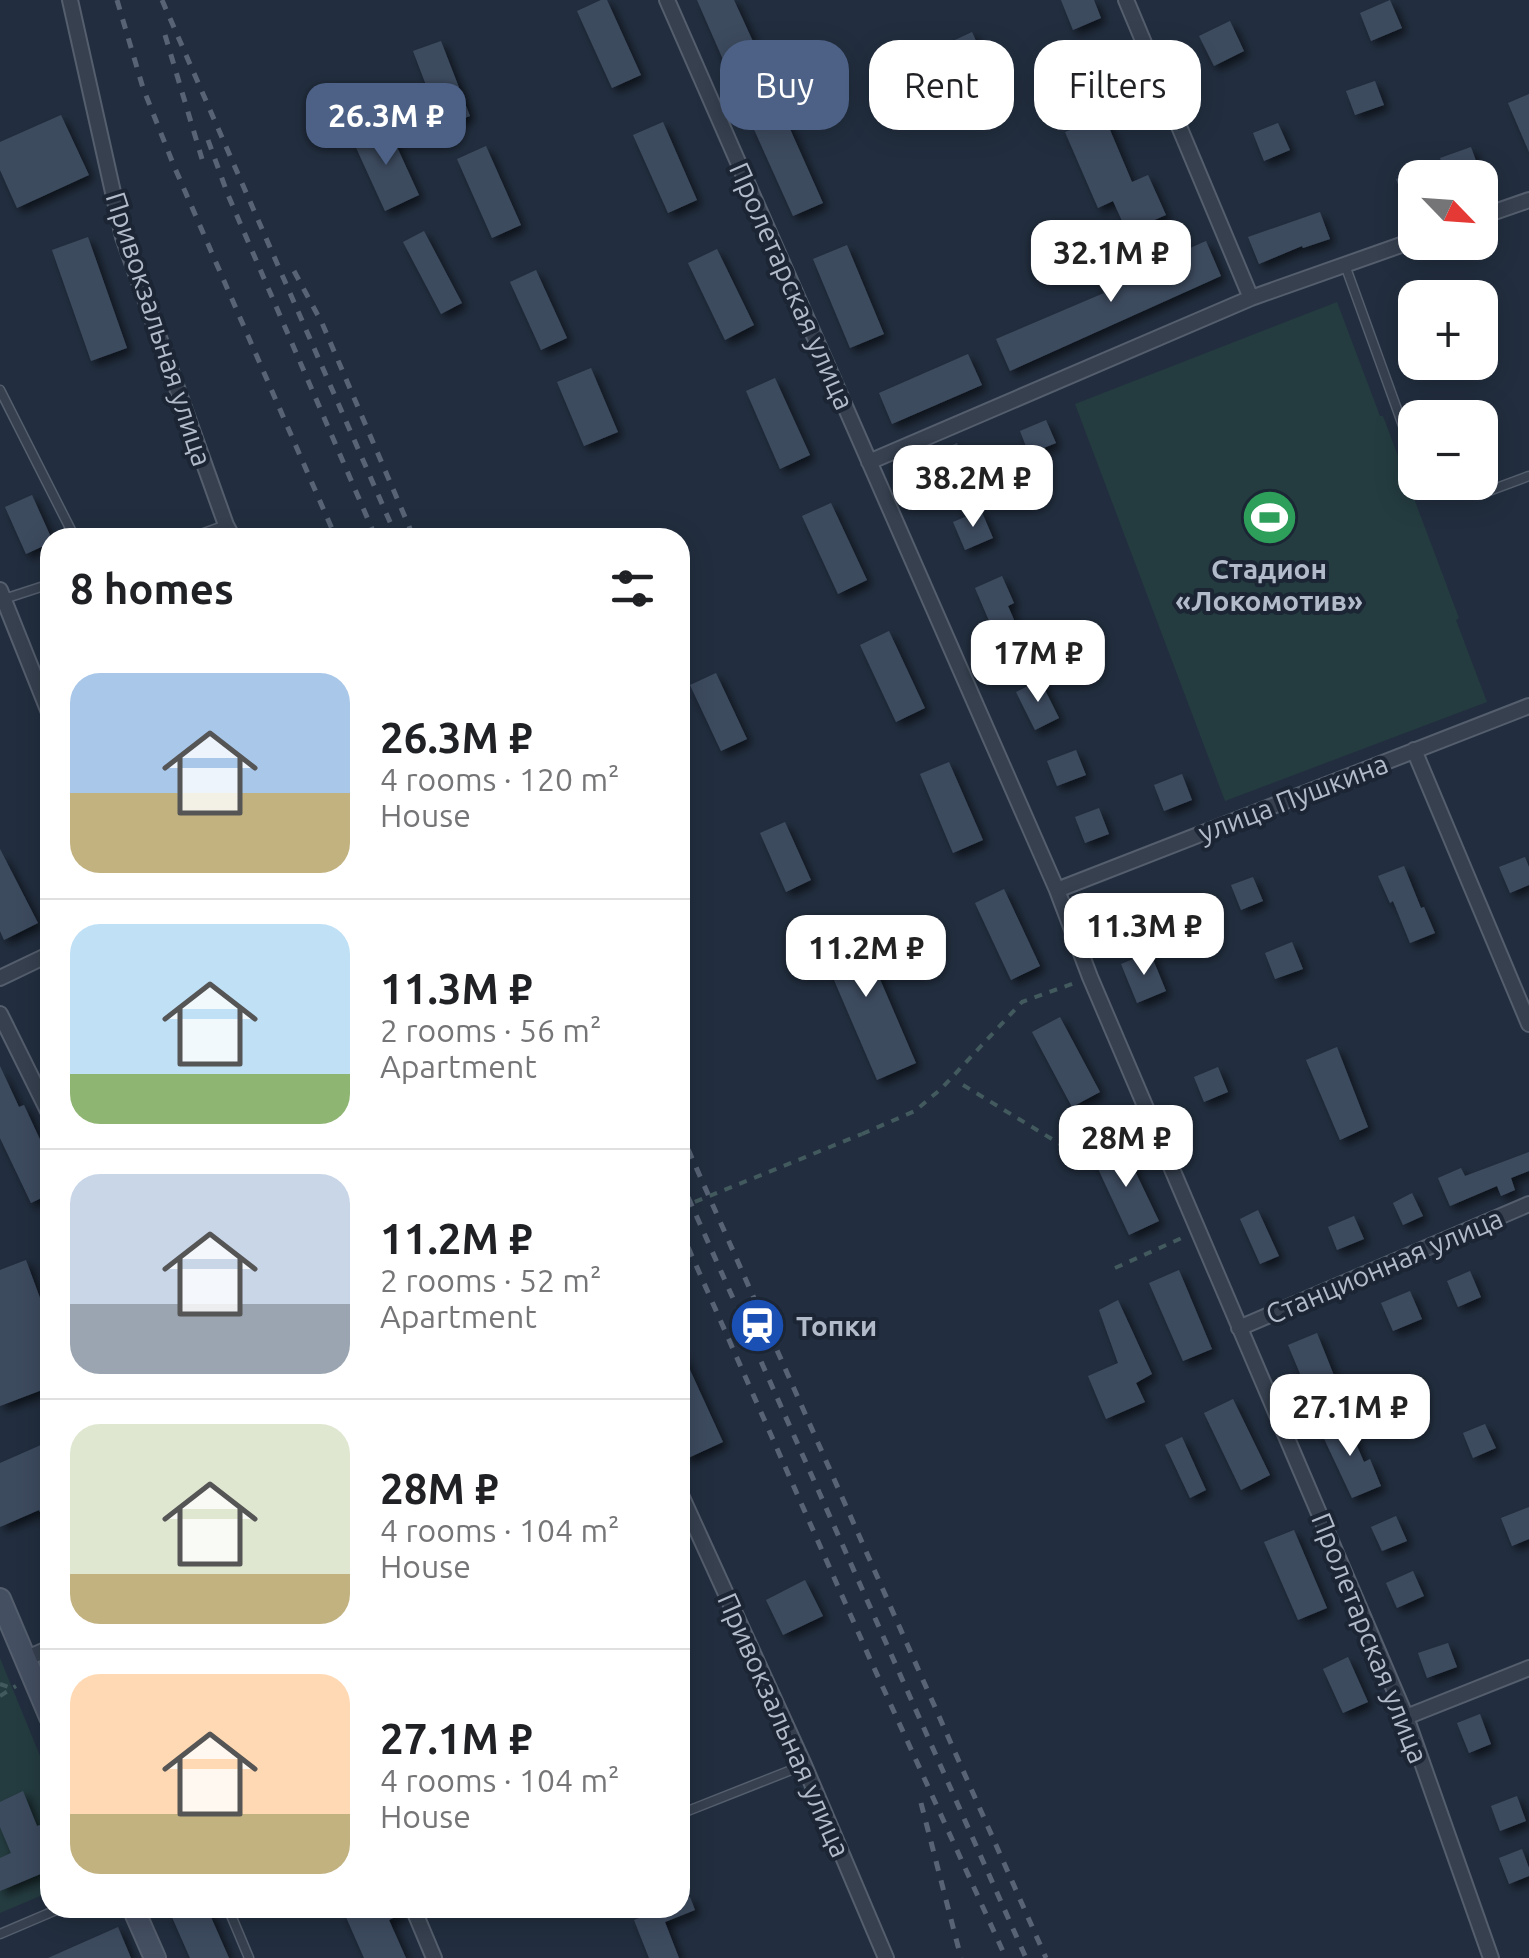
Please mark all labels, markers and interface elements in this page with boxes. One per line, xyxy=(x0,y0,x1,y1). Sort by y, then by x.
chip: Buy xyxy=(720,40,849,130)
chip: Rent xyxy=(869,40,1014,130)
chip: Filters xyxy=(1034,40,1201,130)
pin: 26.3M ₽ xyxy=(294,83,478,168)
text: 26.3M ₽ xyxy=(328,97,444,133)
street label: Пролетарская улица xyxy=(724,158,861,414)
north arrow xyxy=(1398,160,1498,260)
map controls xyxy=(1398,160,1498,500)
street label: Привокзальная улица xyxy=(101,188,218,470)
pin: 32.1M ₽ xyxy=(1019,220,1203,305)
text: 32.1M ₽ xyxy=(1053,234,1169,270)
button: + xyxy=(1398,280,1498,380)
button: − xyxy=(1398,400,1498,500)
pin: 38.2M ₽ xyxy=(881,445,1065,530)
text: 38.2M ₽ xyxy=(915,459,1031,495)
sports icon: Стадион «Локомотив» xyxy=(1239,488,1299,548)
place label: Стадион «Локомотив» xyxy=(1175,553,1363,616)
icon: filters xyxy=(605,561,660,616)
text: 8 homes xyxy=(70,565,234,612)
pin: 17M ₽ xyxy=(968,620,1108,705)
text: 17M ₽ xyxy=(993,634,1083,670)
icon: home xyxy=(150,713,270,833)
text: 26.3M ₽ xyxy=(380,714,532,761)
street label: улица Пушкина xyxy=(1194,747,1392,848)
text: 4 rooms · 120 m² xyxy=(380,761,620,797)
text: House xyxy=(380,797,471,833)
pin: 11.3M ₽ xyxy=(1052,893,1236,978)
text: 11.3M ₽ xyxy=(1086,907,1202,943)
pin: 11.2M ₽ xyxy=(774,915,958,1000)
text: 11.2M ₽ xyxy=(808,929,924,965)
icon: home xyxy=(150,964,270,1084)
text: 11.3M ₽ xyxy=(380,965,532,1012)
text: 2 rooms · 56 m² xyxy=(380,1012,601,1048)
text: Apartment xyxy=(380,1048,537,1084)
pin: 28M ₽ xyxy=(1056,1105,1196,1190)
text: 28M ₽ xyxy=(1081,1119,1171,1155)
street label: Станционная улица xyxy=(1261,1202,1507,1329)
icon: home xyxy=(150,1214,270,1334)
text: 11.2M ₽ xyxy=(380,1215,532,1262)
text: 2 rooms · 52 m² xyxy=(380,1262,601,1298)
station icon: Топки xyxy=(727,1296,787,1356)
text: Apartment xyxy=(380,1298,537,1334)
place label: Топки xyxy=(796,1310,877,1341)
pin: 27.1M ₽ xyxy=(1258,1374,1442,1459)
text: 27.1M ₽ xyxy=(1292,1388,1408,1424)
icon: home xyxy=(150,1464,270,1584)
text: 28M ₽ xyxy=(380,1465,498,1512)
street label: Пролетарская улица xyxy=(1306,1508,1435,1767)
text: 4 rooms · 104 m² xyxy=(380,1512,620,1548)
text: House xyxy=(380,1548,471,1584)
street label: Привокзальная улица xyxy=(712,1588,857,1862)
icon: home xyxy=(150,1714,270,1834)
text: 27.1M ₽ xyxy=(380,1715,532,1762)
text: 4 rooms · 104 m² xyxy=(380,1762,620,1798)
text: House xyxy=(380,1798,471,1834)

